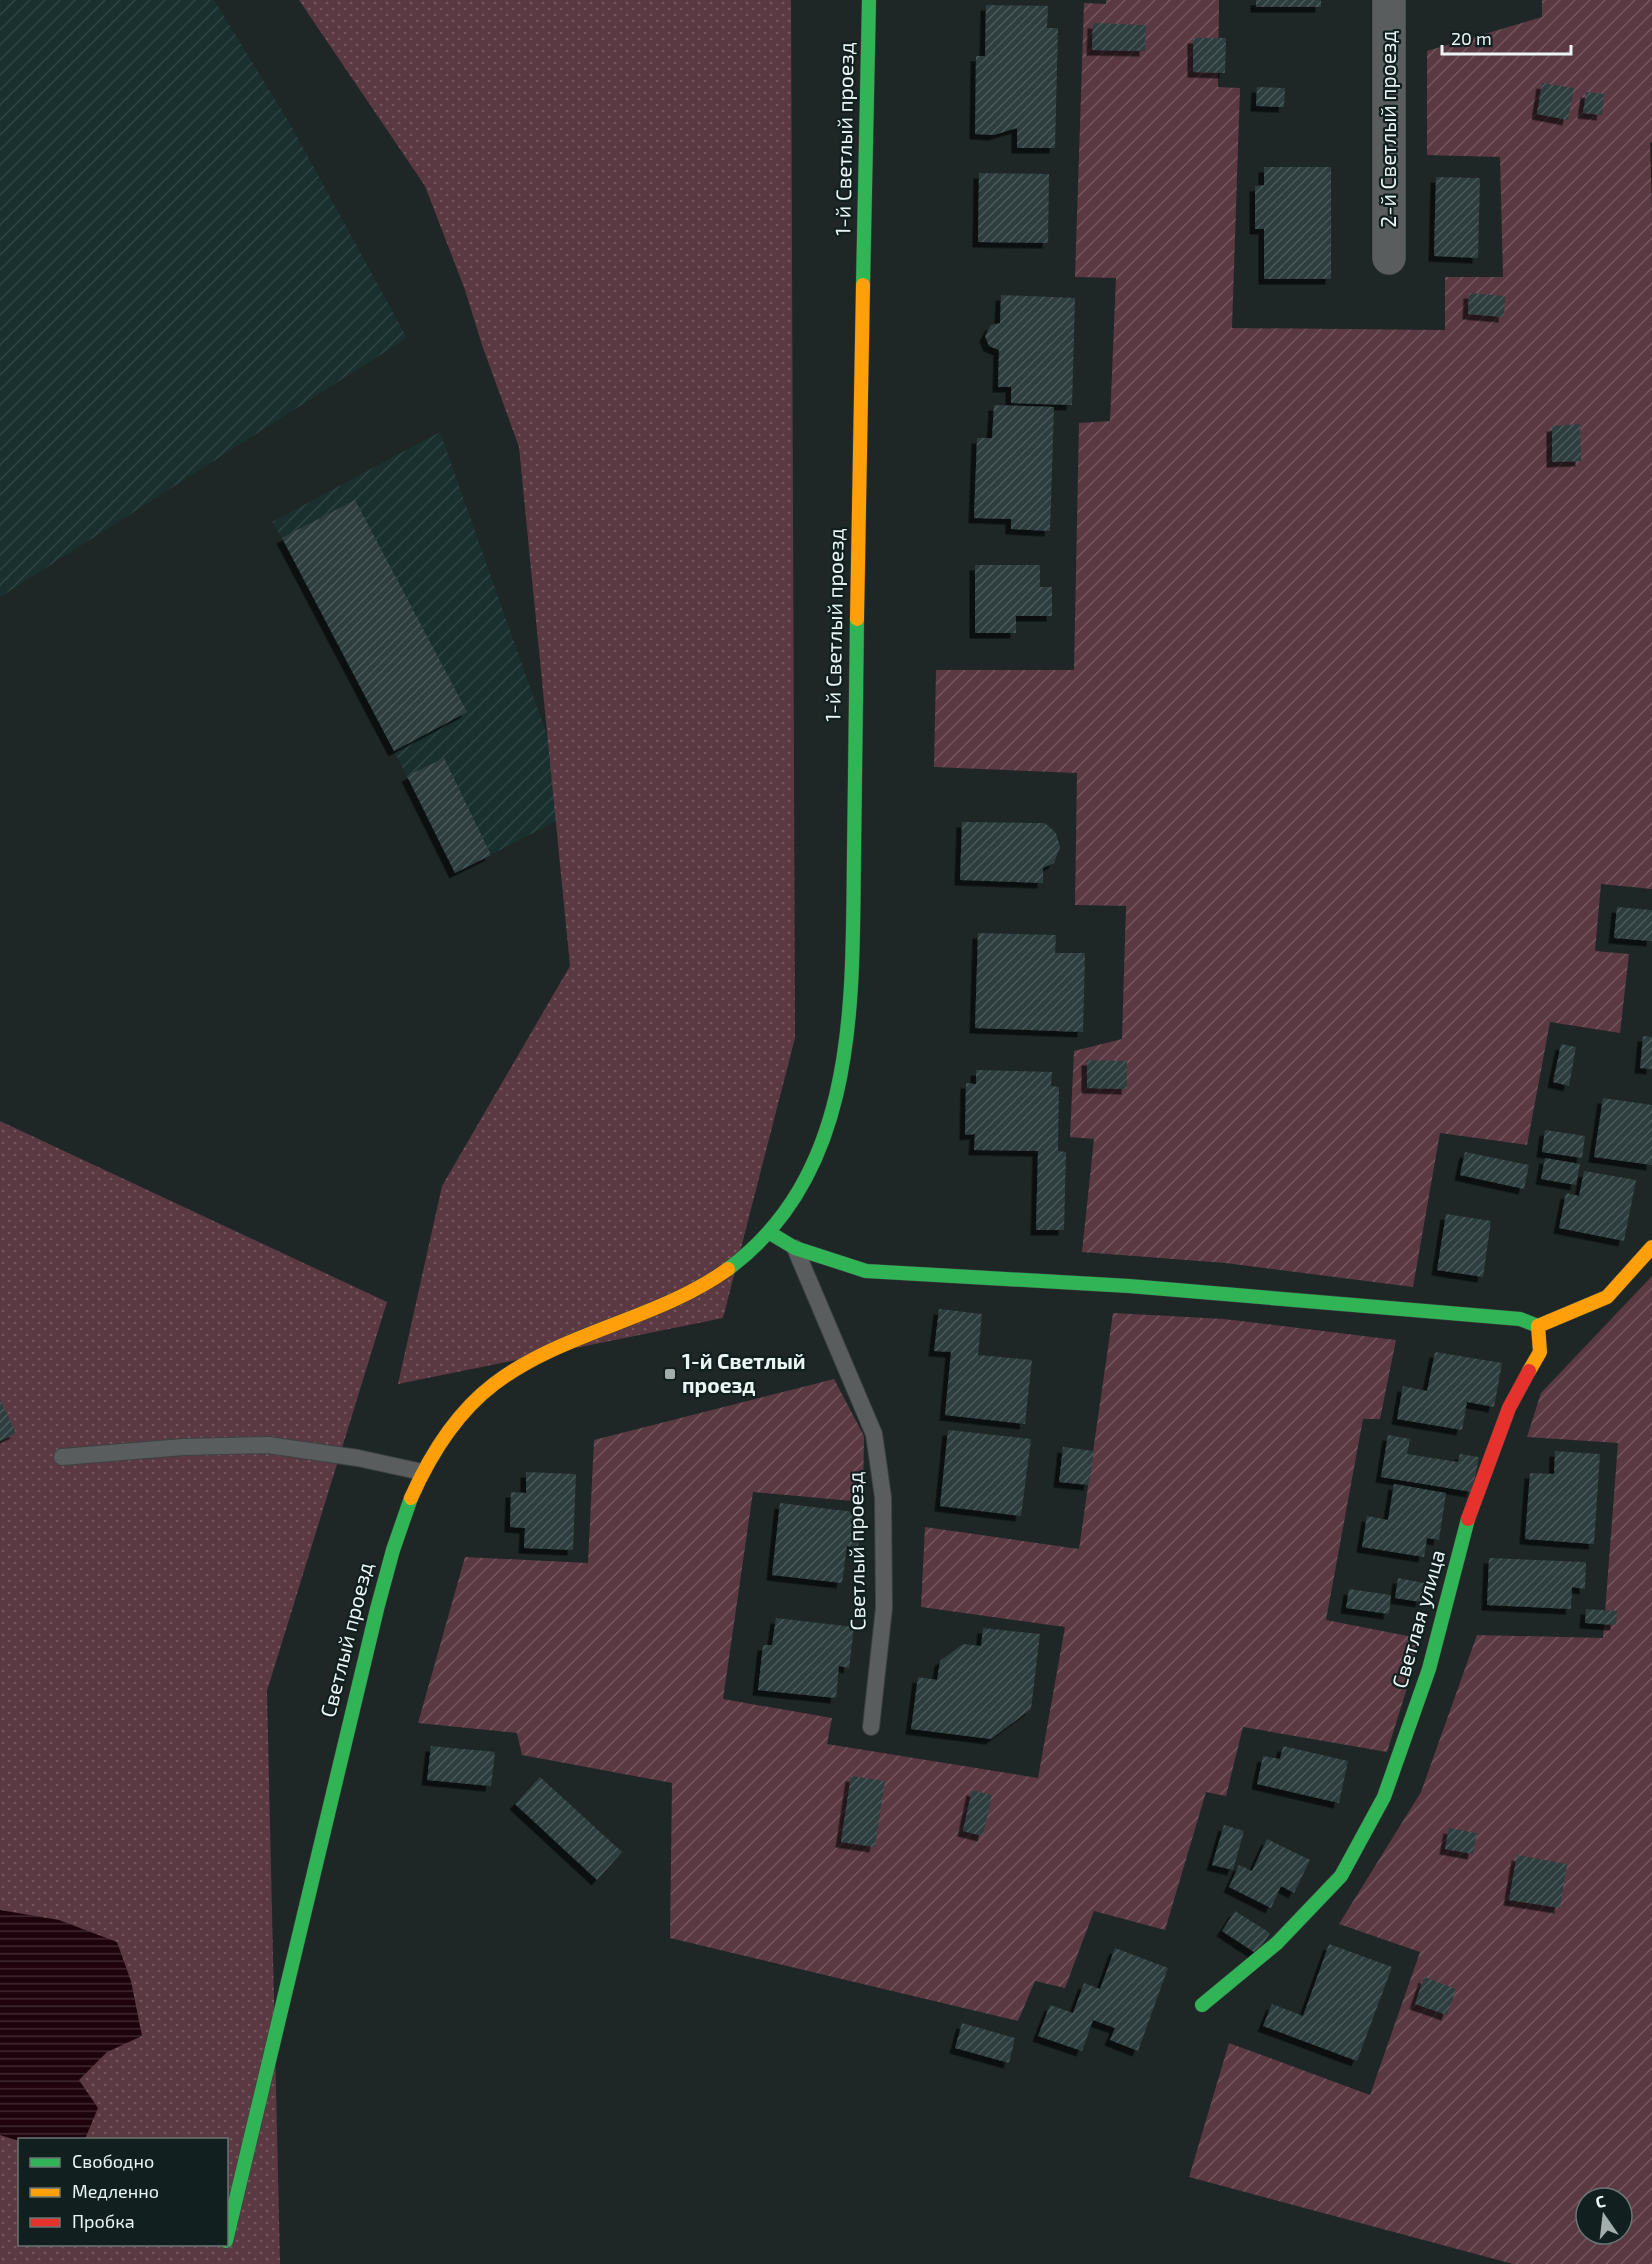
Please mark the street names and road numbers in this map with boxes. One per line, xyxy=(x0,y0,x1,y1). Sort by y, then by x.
street label: 2-й Светлый проезд xyxy=(1375,30,1400,228)
street label: 1-й Светлый проезд xyxy=(829,42,858,236)
street label: 1-й Светлый проезд xyxy=(819,528,848,722)
street label: Светлый проезд xyxy=(842,1471,869,1631)
street label: Светлая улица xyxy=(1386,1546,1450,1691)
street label: Светлый проезд xyxy=(314,1559,377,1720)

